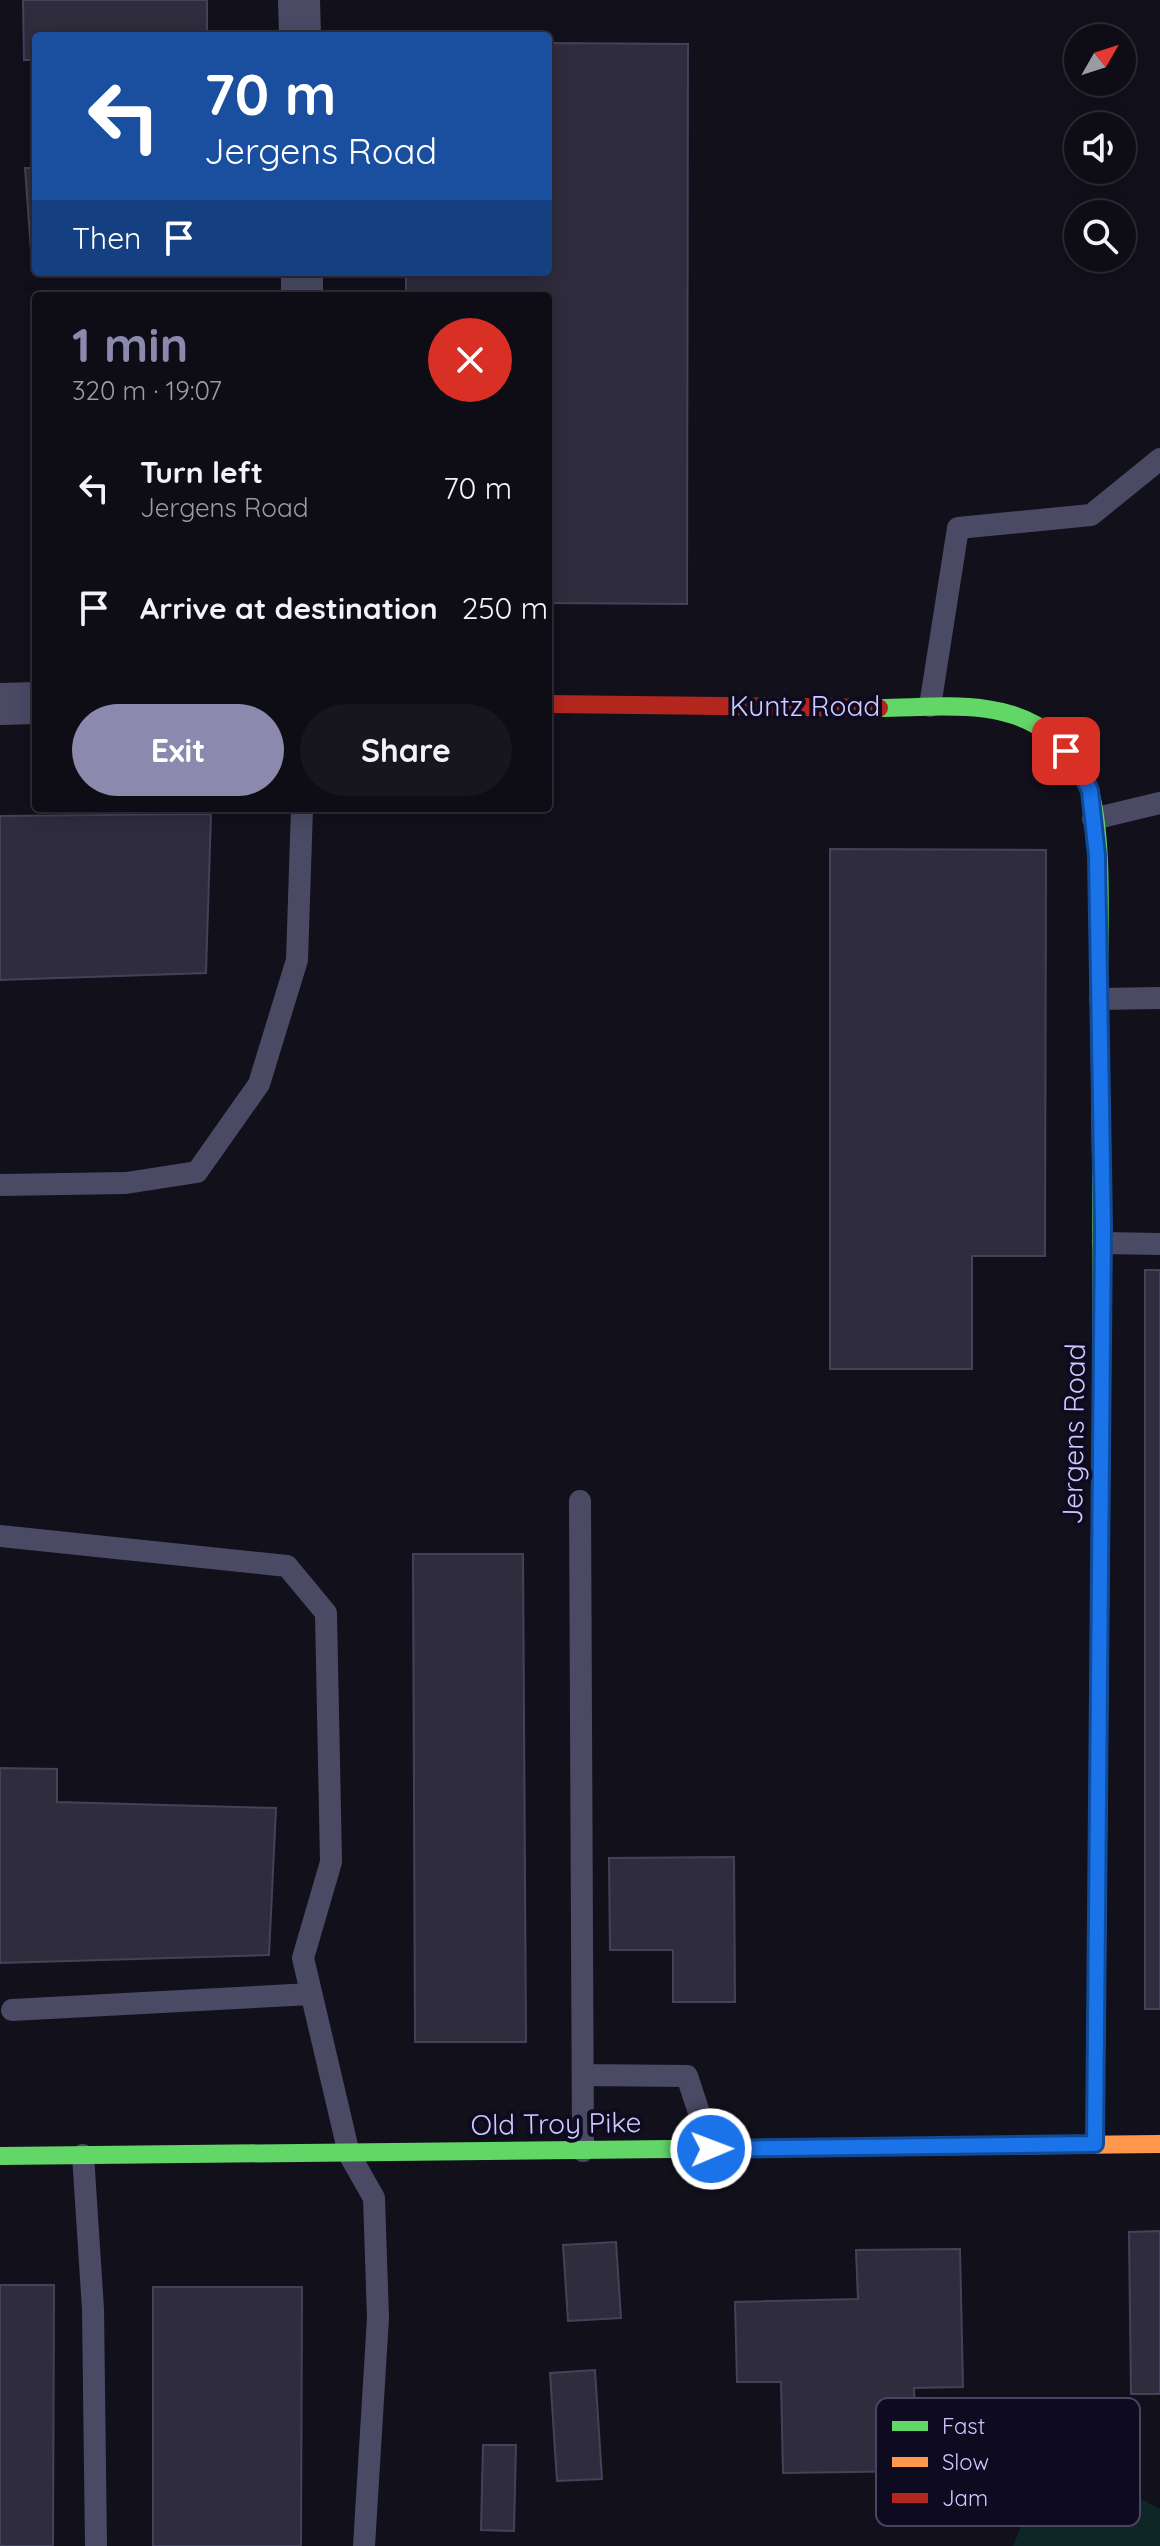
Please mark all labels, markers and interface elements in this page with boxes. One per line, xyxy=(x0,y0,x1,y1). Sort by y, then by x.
north arrow xyxy=(1064,24,1136,96)
map controls xyxy=(1064,24,1136,272)
text: 70 m xyxy=(204,59,336,129)
icon: left xyxy=(72,64,176,168)
button: sound xyxy=(1064,112,1136,184)
text: Jergens Road xyxy=(204,128,437,173)
button: search xyxy=(1064,200,1136,272)
icon: arrive xyxy=(157,216,201,260)
text: Then xyxy=(72,219,141,257)
text: 1 min xyxy=(72,314,188,374)
button: close xyxy=(428,318,512,402)
text: 320 m · 19:07 xyxy=(72,374,222,407)
text: Turn left xyxy=(140,453,263,491)
icon: left xyxy=(72,466,116,510)
text: 70 m xyxy=(443,469,512,507)
text: Jergens Road xyxy=(140,491,308,524)
icon: arrive xyxy=(72,586,116,630)
text: Arrive at destination xyxy=(140,589,438,627)
text: 250 m xyxy=(462,589,548,627)
street label: Kuntz Road xyxy=(730,688,880,723)
button: Exit xyxy=(72,704,284,796)
button: Share xyxy=(300,704,512,796)
pin xyxy=(1032,717,1100,785)
icon: arrive xyxy=(1044,729,1088,773)
street label: Jergens Road xyxy=(1054,1343,1092,1525)
street label: Old Troy Pike xyxy=(470,2104,642,2142)
position arrow xyxy=(669,2107,753,2191)
legend xyxy=(876,2398,1140,2526)
text: Fast xyxy=(942,2412,985,2440)
text: Slow xyxy=(942,2448,989,2476)
text: Jam xyxy=(942,2484,988,2512)

